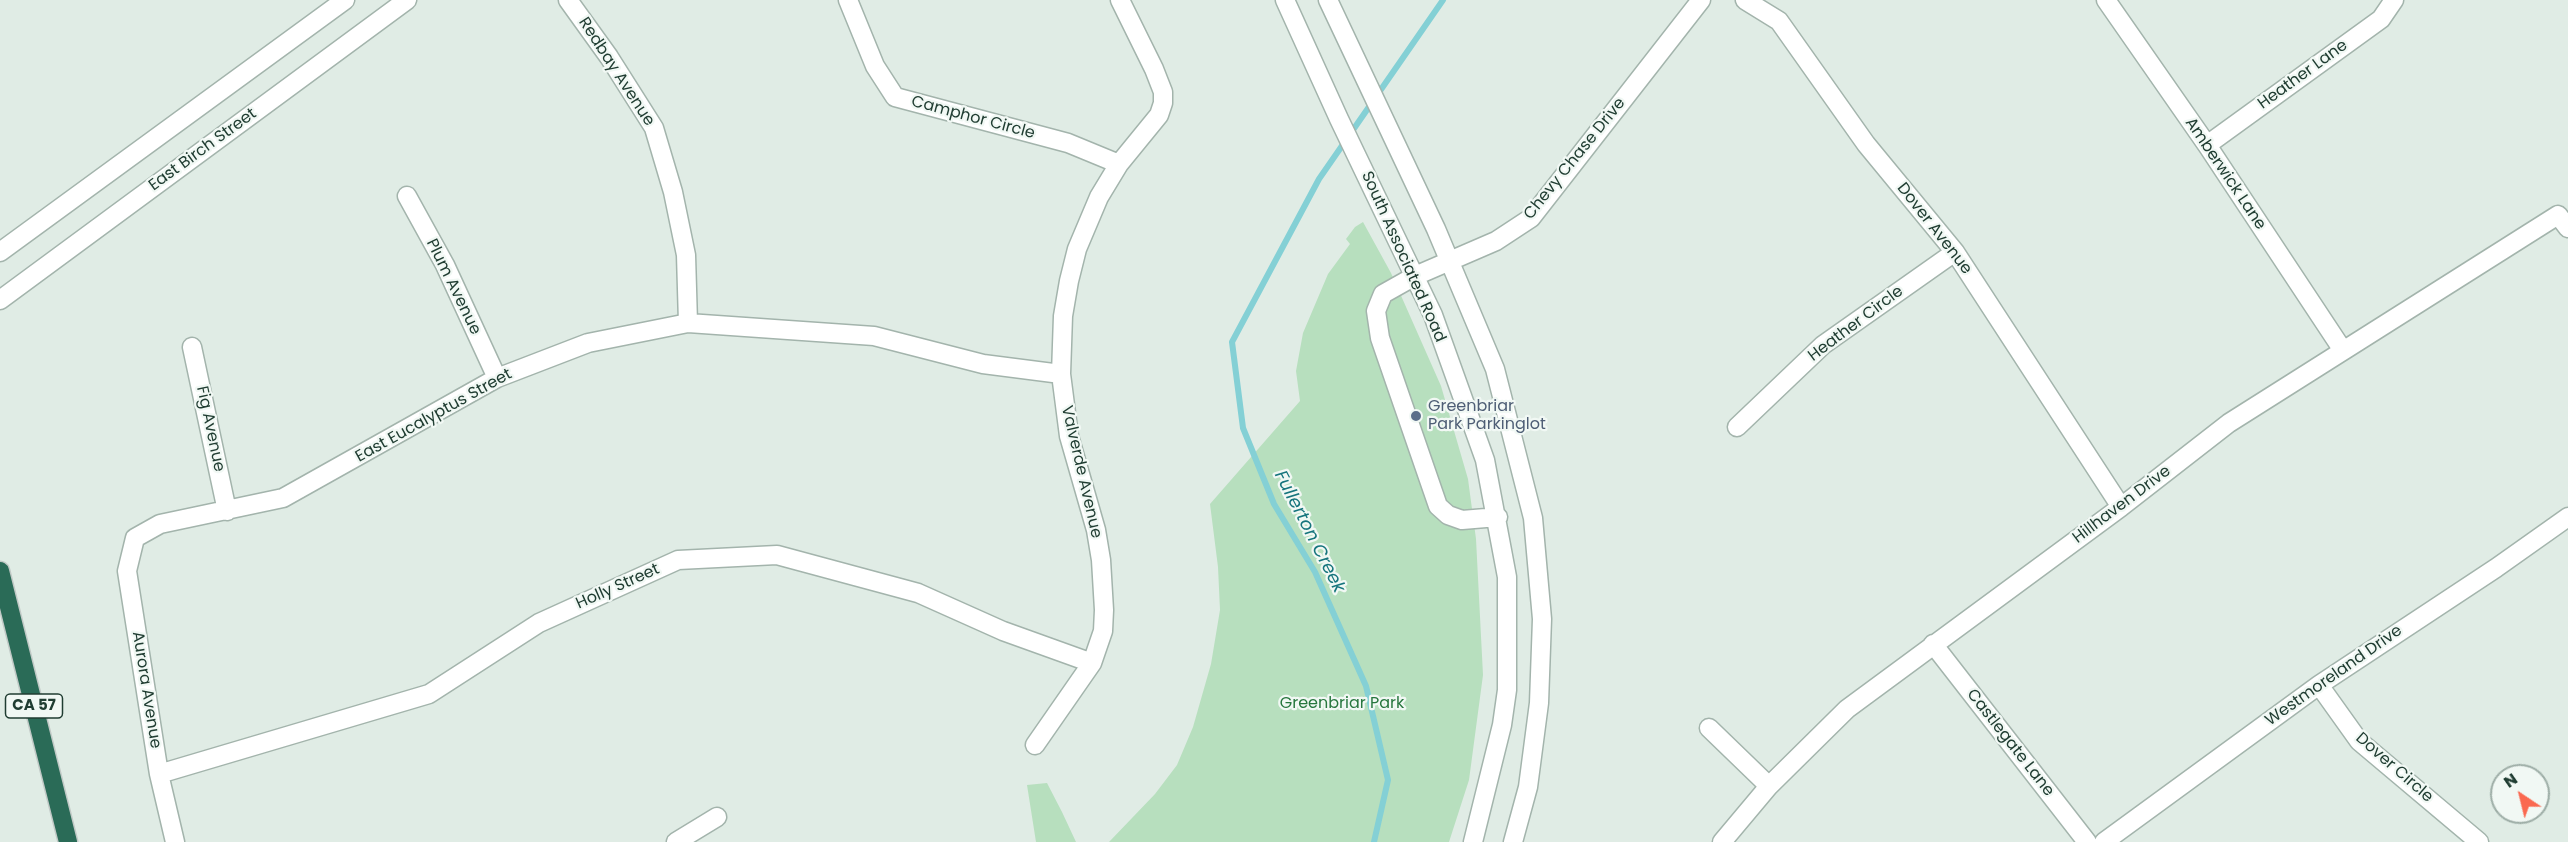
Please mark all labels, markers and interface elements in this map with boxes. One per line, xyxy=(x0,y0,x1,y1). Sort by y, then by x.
street label: Redbay Avenue xyxy=(574,14,658,130)
street label: Heather Lane xyxy=(2255,36,2351,114)
street label: Camphor Circle xyxy=(909,92,1037,144)
street label: Chevy Chase Drive xyxy=(1520,94,1630,224)
street label: East Birch Street xyxy=(145,105,261,195)
street label: Amberwick Lane xyxy=(2180,114,2270,234)
street label: South Associated Road xyxy=(1357,169,1449,345)
street label: Dover Avenue xyxy=(1892,179,1976,279)
street label: Plum Avenue xyxy=(422,236,484,338)
street label: Heather Circle xyxy=(1805,282,1907,366)
street label: East Eucalyptus Street xyxy=(352,365,516,467)
street label: Fig Avenue xyxy=(192,384,228,474)
place label: Greenbriar Park Parkinglot xyxy=(1428,397,1546,435)
street label: Valverde Avenue xyxy=(1056,404,1106,540)
marker: Greenbriar Park Parkinglot xyxy=(1409,409,1423,423)
street label: Hillhaven Drive xyxy=(2069,462,2175,548)
water label: Fullerton Creek xyxy=(1269,467,1349,597)
street label: Holly Street xyxy=(573,560,663,614)
street label: Westmoreland Drive xyxy=(2262,622,2406,730)
street label: Aurora Avenue xyxy=(127,630,165,750)
street label: Castlegate Lane xyxy=(1962,686,2058,800)
road number: CA 57 xyxy=(6,694,63,718)
park label: Greenbriar Park xyxy=(1280,694,1404,714)
street label: Dover Circle xyxy=(2351,729,2437,807)
north arrow xyxy=(2490,764,2550,824)
text: N xyxy=(2499,768,2522,793)

